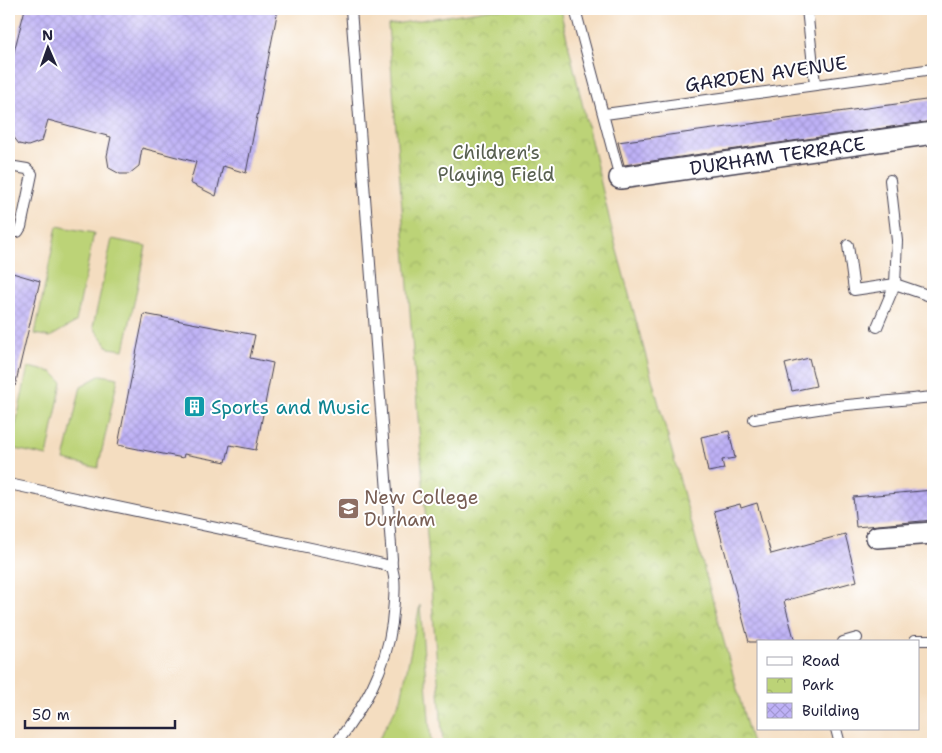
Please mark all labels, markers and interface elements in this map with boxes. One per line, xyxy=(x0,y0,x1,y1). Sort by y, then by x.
north arrow xyxy=(22,22,72,72)
text: N xyxy=(42,26,53,44)
street label: GARDEN AVENUE xyxy=(683,50,849,98)
street label: DURHAM TERRACE xyxy=(688,130,867,180)
park label: Children's Playing Field xyxy=(437,140,555,187)
building icon: Sports and Music xyxy=(183,395,207,419)
place label: Sports and Music xyxy=(211,395,370,420)
place label: New College Durham xyxy=(364,485,478,532)
school or university icon: New College Durham xyxy=(336,496,360,520)
legend xyxy=(757,640,920,730)
text: Road xyxy=(802,651,840,671)
text: Park xyxy=(802,675,834,695)
scale bar xyxy=(25,698,175,730)
text: Building xyxy=(802,701,859,721)
text: 50 m xyxy=(32,705,70,725)

